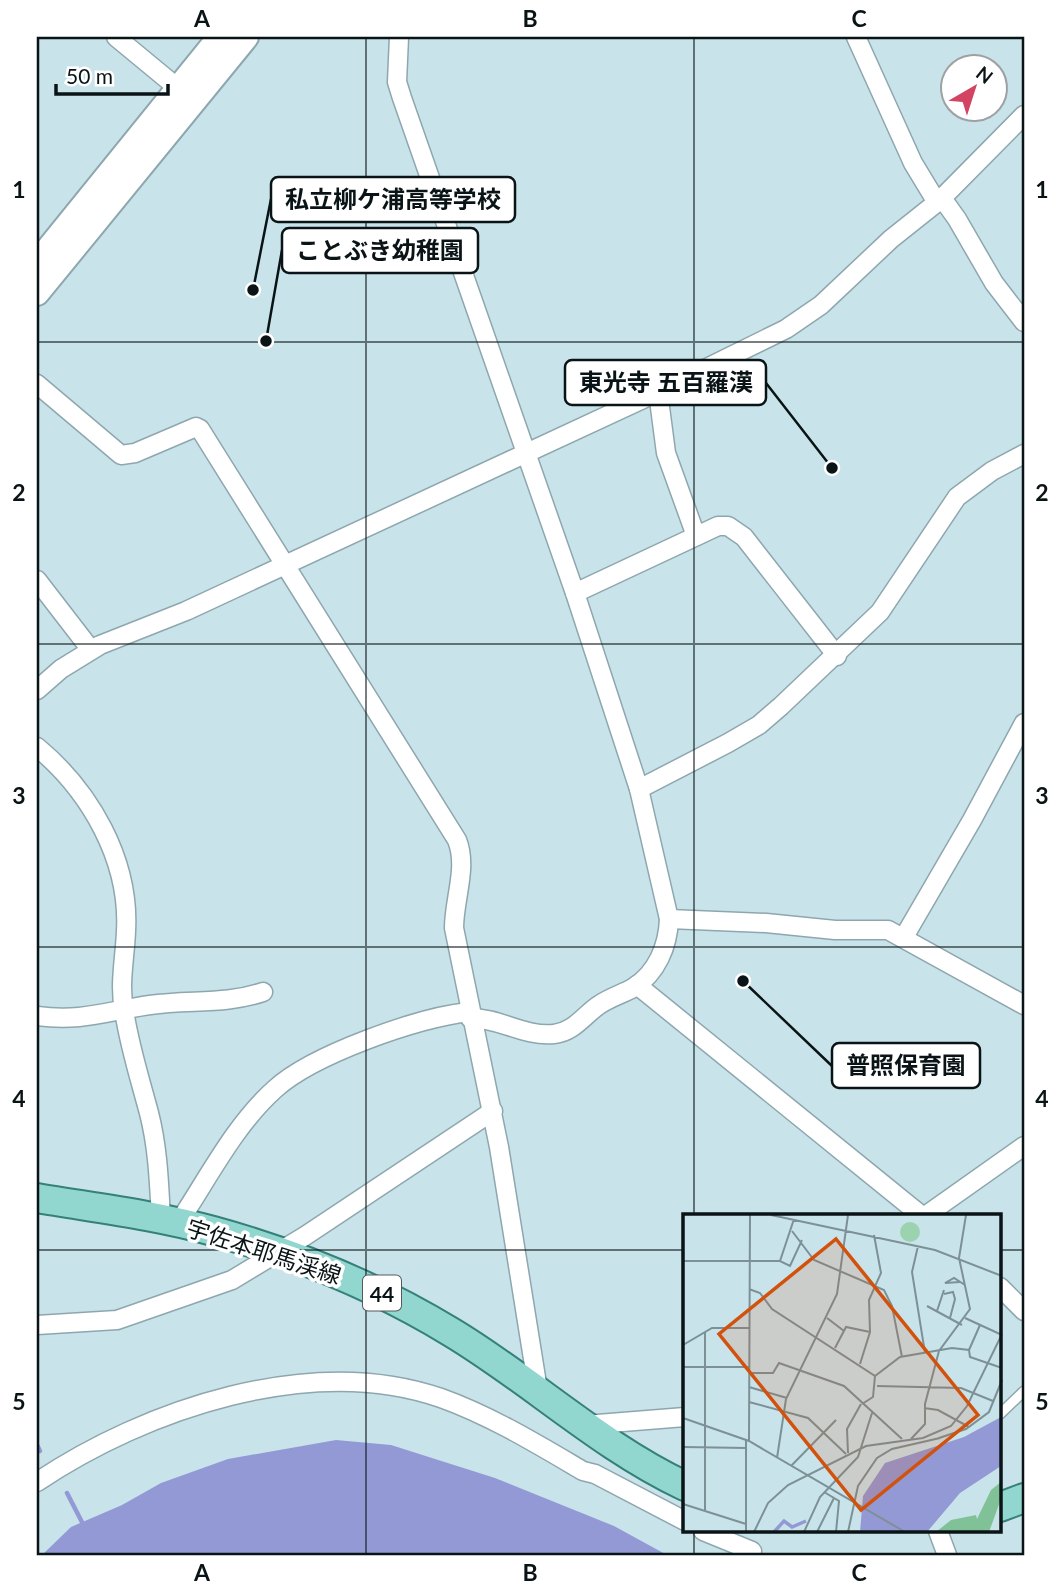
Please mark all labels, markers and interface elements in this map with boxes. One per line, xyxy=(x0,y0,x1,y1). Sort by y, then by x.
text: A xyxy=(193,4,211,32)
text: B xyxy=(522,4,538,32)
text: C xyxy=(851,4,867,32)
scale bar xyxy=(56,52,168,96)
north arrow xyxy=(939,52,1009,122)
text: N xyxy=(972,61,998,88)
text: 50 m xyxy=(66,63,113,88)
text: 1 xyxy=(12,175,26,203)
text: 1 xyxy=(1035,175,1049,203)
callout: 私立柳ケ浦高等学校 xyxy=(271,177,515,222)
text: 私立柳ケ浦高等学校 xyxy=(285,184,501,213)
callout: ことぶき幼稚園 xyxy=(282,228,478,273)
text: ことぶき幼稚園 xyxy=(296,235,464,264)
callout: 東光寺 五百羅漢 xyxy=(565,360,766,405)
text: 東光寺 五百羅漢 xyxy=(579,367,753,396)
text: 2 xyxy=(12,478,26,506)
text: 2 xyxy=(1035,478,1049,506)
text: 3 xyxy=(12,781,26,809)
text: 3 xyxy=(1035,781,1049,809)
callout: 普照保育園 xyxy=(832,1043,980,1088)
text: 普照保育園 xyxy=(846,1050,966,1079)
text: 4 xyxy=(12,1084,26,1112)
text: 4 xyxy=(1035,1084,1049,1112)
street label: 宇佐本耶馬渓線 xyxy=(183,1213,345,1289)
inset map xyxy=(683,1214,1002,1532)
road number: 44 xyxy=(363,1276,401,1310)
text: 5 xyxy=(12,1387,26,1415)
text: 5 xyxy=(1035,1387,1049,1415)
text: A xyxy=(193,1558,211,1586)
text: B xyxy=(522,1558,538,1586)
text: C xyxy=(851,1558,867,1586)

